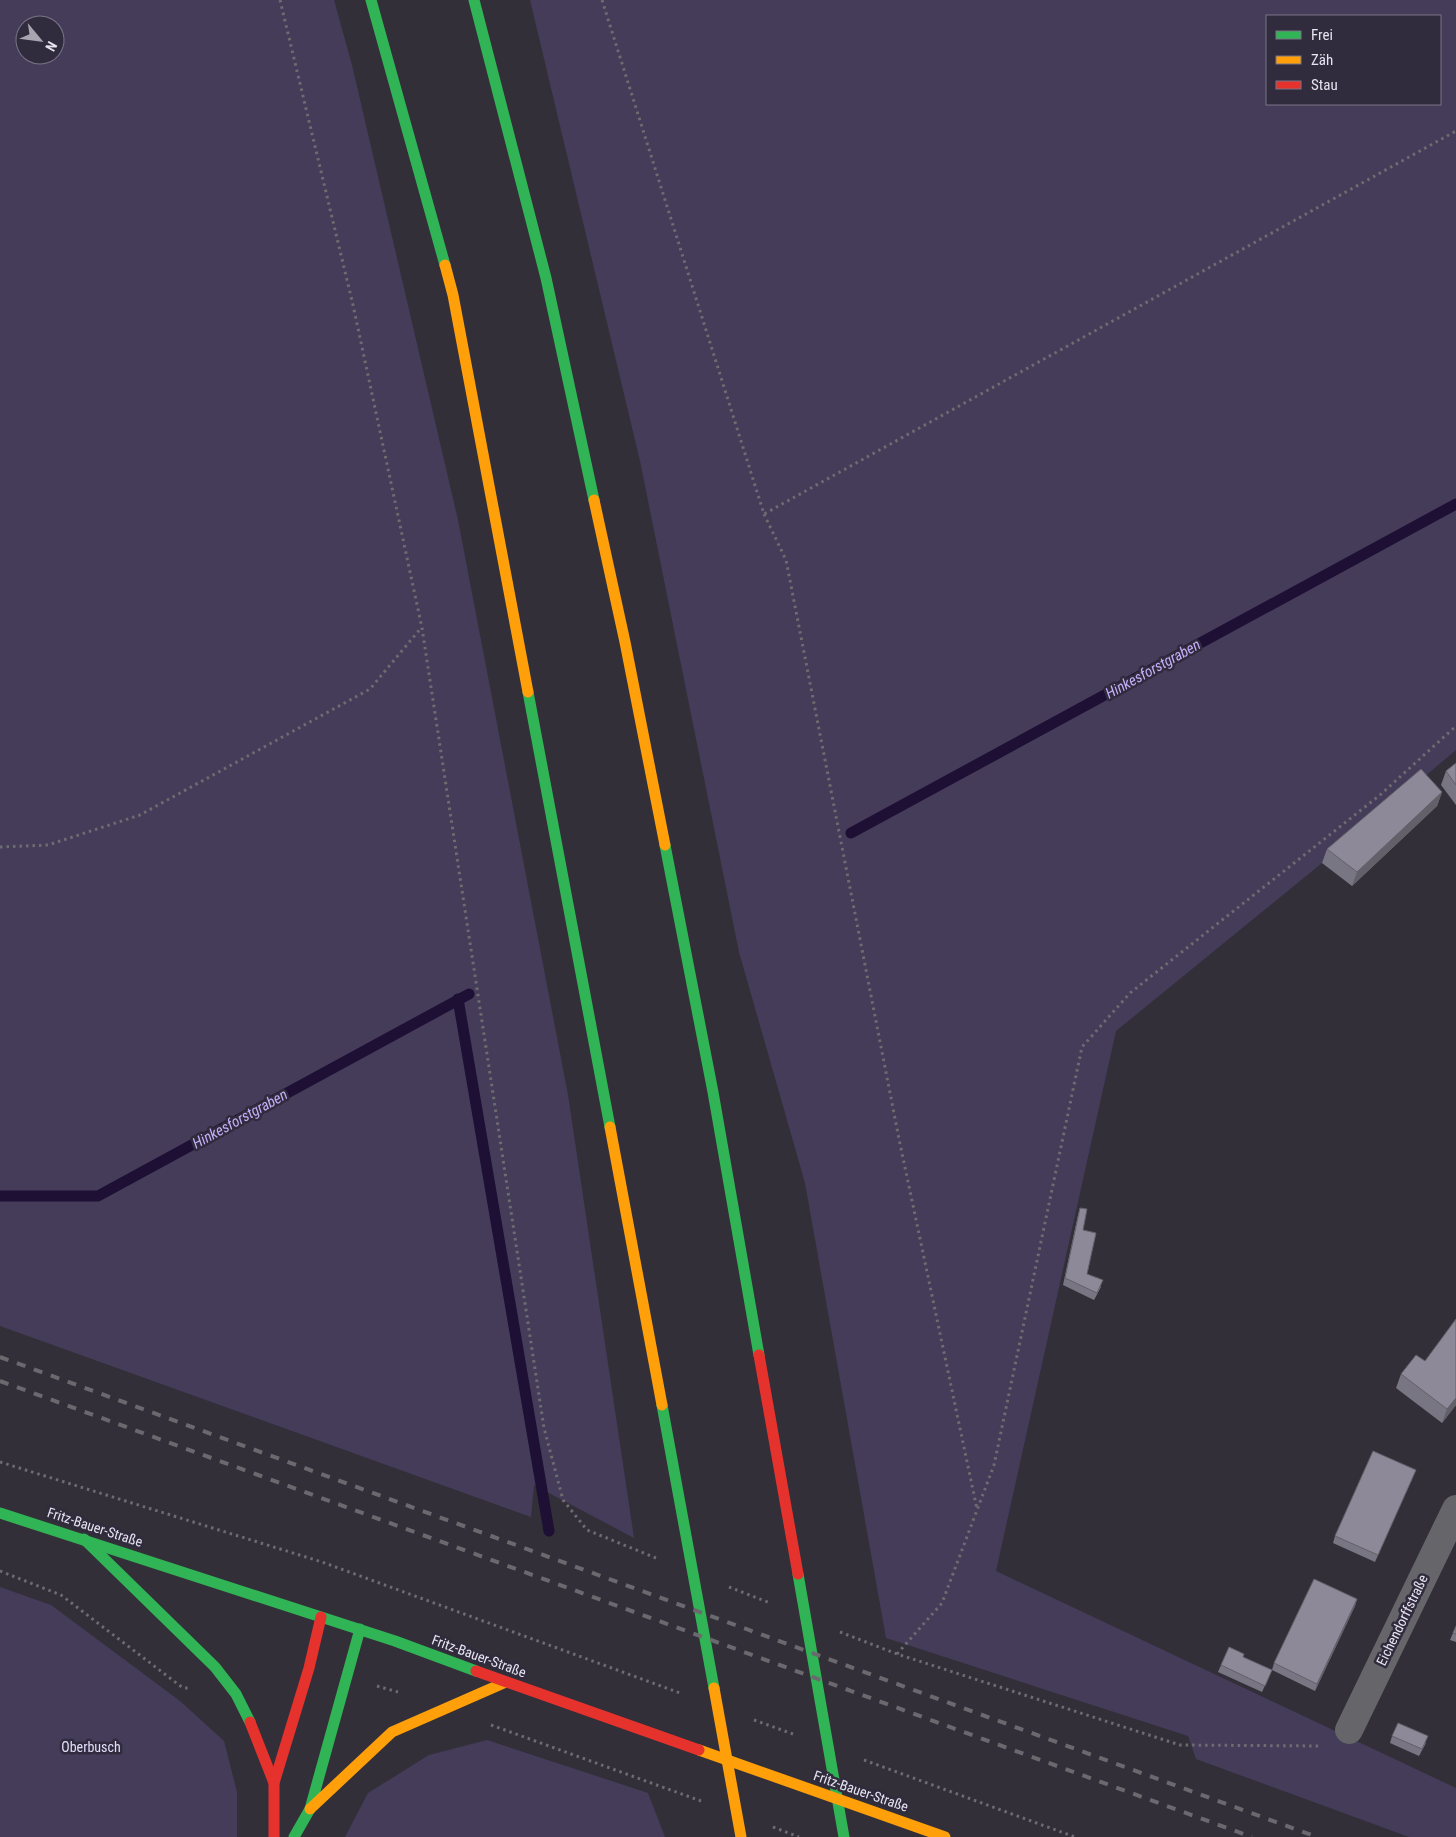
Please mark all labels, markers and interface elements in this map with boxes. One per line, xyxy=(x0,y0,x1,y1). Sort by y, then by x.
north arrow xyxy=(15,15,65,65)
legend xyxy=(1266,15,1441,105)
text: Frei xyxy=(1311,26,1333,44)
text: N xyxy=(42,39,60,54)
text: Zäh xyxy=(1311,51,1333,69)
text: Stau xyxy=(1311,76,1338,94)
water label: Hinkesforstgraben xyxy=(1102,635,1204,703)
water label: Hinkesforstgraben xyxy=(189,1085,291,1153)
street label: Fritz-Bauer-Straße xyxy=(45,1504,145,1550)
street label: Eichendorffstraße xyxy=(1373,1572,1431,1668)
street label: Fritz-Bauer-Straße xyxy=(430,1632,529,1681)
park label: Oberbusch xyxy=(61,1739,121,1755)
street label: Fritz-Bauer-Straße xyxy=(812,1767,911,1815)

